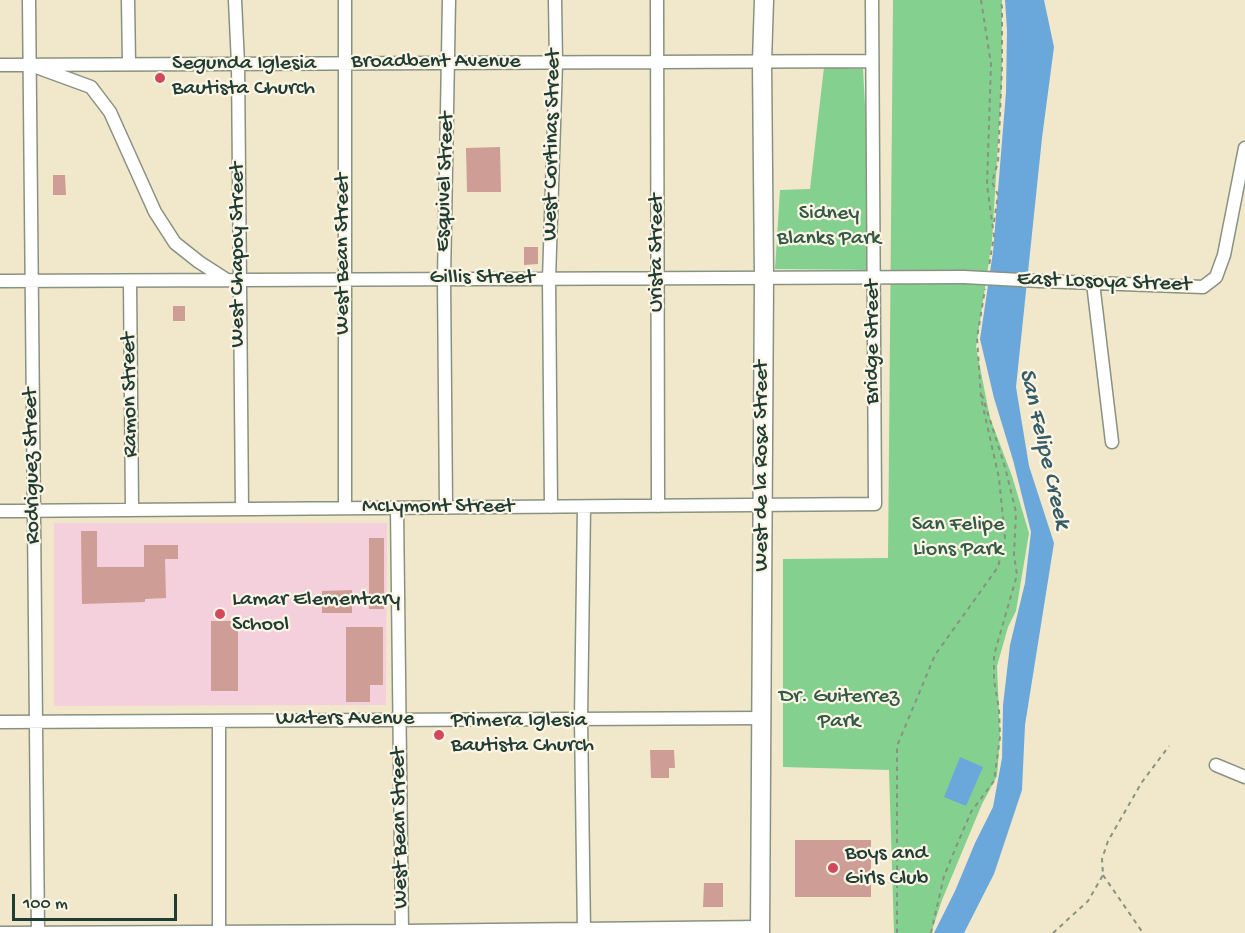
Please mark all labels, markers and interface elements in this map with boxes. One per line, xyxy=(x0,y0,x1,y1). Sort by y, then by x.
street label: West Cortinas Street xyxy=(538,49,568,241)
street label: Broadbent Avenue xyxy=(351,50,521,76)
place label: Segunda Iglesia Bautista Church xyxy=(172,52,316,104)
marker: Segunda Iglesia Bautista Church xyxy=(153,71,167,85)
street label: Esquivel Street xyxy=(430,112,462,252)
street label: West Chapoy Street xyxy=(226,162,252,348)
street label: West Bean Street xyxy=(331,173,357,335)
street label: Urista Street xyxy=(645,194,671,312)
park label: Sidney Blanks Park xyxy=(777,202,881,254)
street label: Gillis Street xyxy=(429,266,535,292)
street label: East Losoya Street xyxy=(1017,267,1191,299)
street label: Bridge Street xyxy=(861,280,887,404)
street label: Ramon Street xyxy=(117,332,145,458)
street label: West de la Rosa Street xyxy=(750,360,776,572)
water label: San Felipe Creek xyxy=(1011,366,1075,532)
street label: Rodriguez Street xyxy=(18,388,48,544)
street label: McLymont Street xyxy=(362,495,514,521)
park label: San Felipe Lions Park xyxy=(912,513,1004,564)
place label: Lamar Elementary School xyxy=(232,588,400,640)
marker: Lamar Elementary School xyxy=(213,607,227,621)
park label: Dr. Guiterrez Park xyxy=(779,685,899,736)
street label: Waters Avenue xyxy=(276,707,414,733)
place label: Primera Iglesia Bautista Church xyxy=(451,709,594,760)
marker: Primera Iglesia Bautista Church xyxy=(432,728,446,742)
street label: West Bean Street xyxy=(386,747,416,909)
place label: Boys and Girls Club xyxy=(845,842,928,894)
marker: Boys and Girls Club xyxy=(826,861,840,875)
scale bar xyxy=(15,882,180,920)
text: 100 m xyxy=(23,894,68,915)

